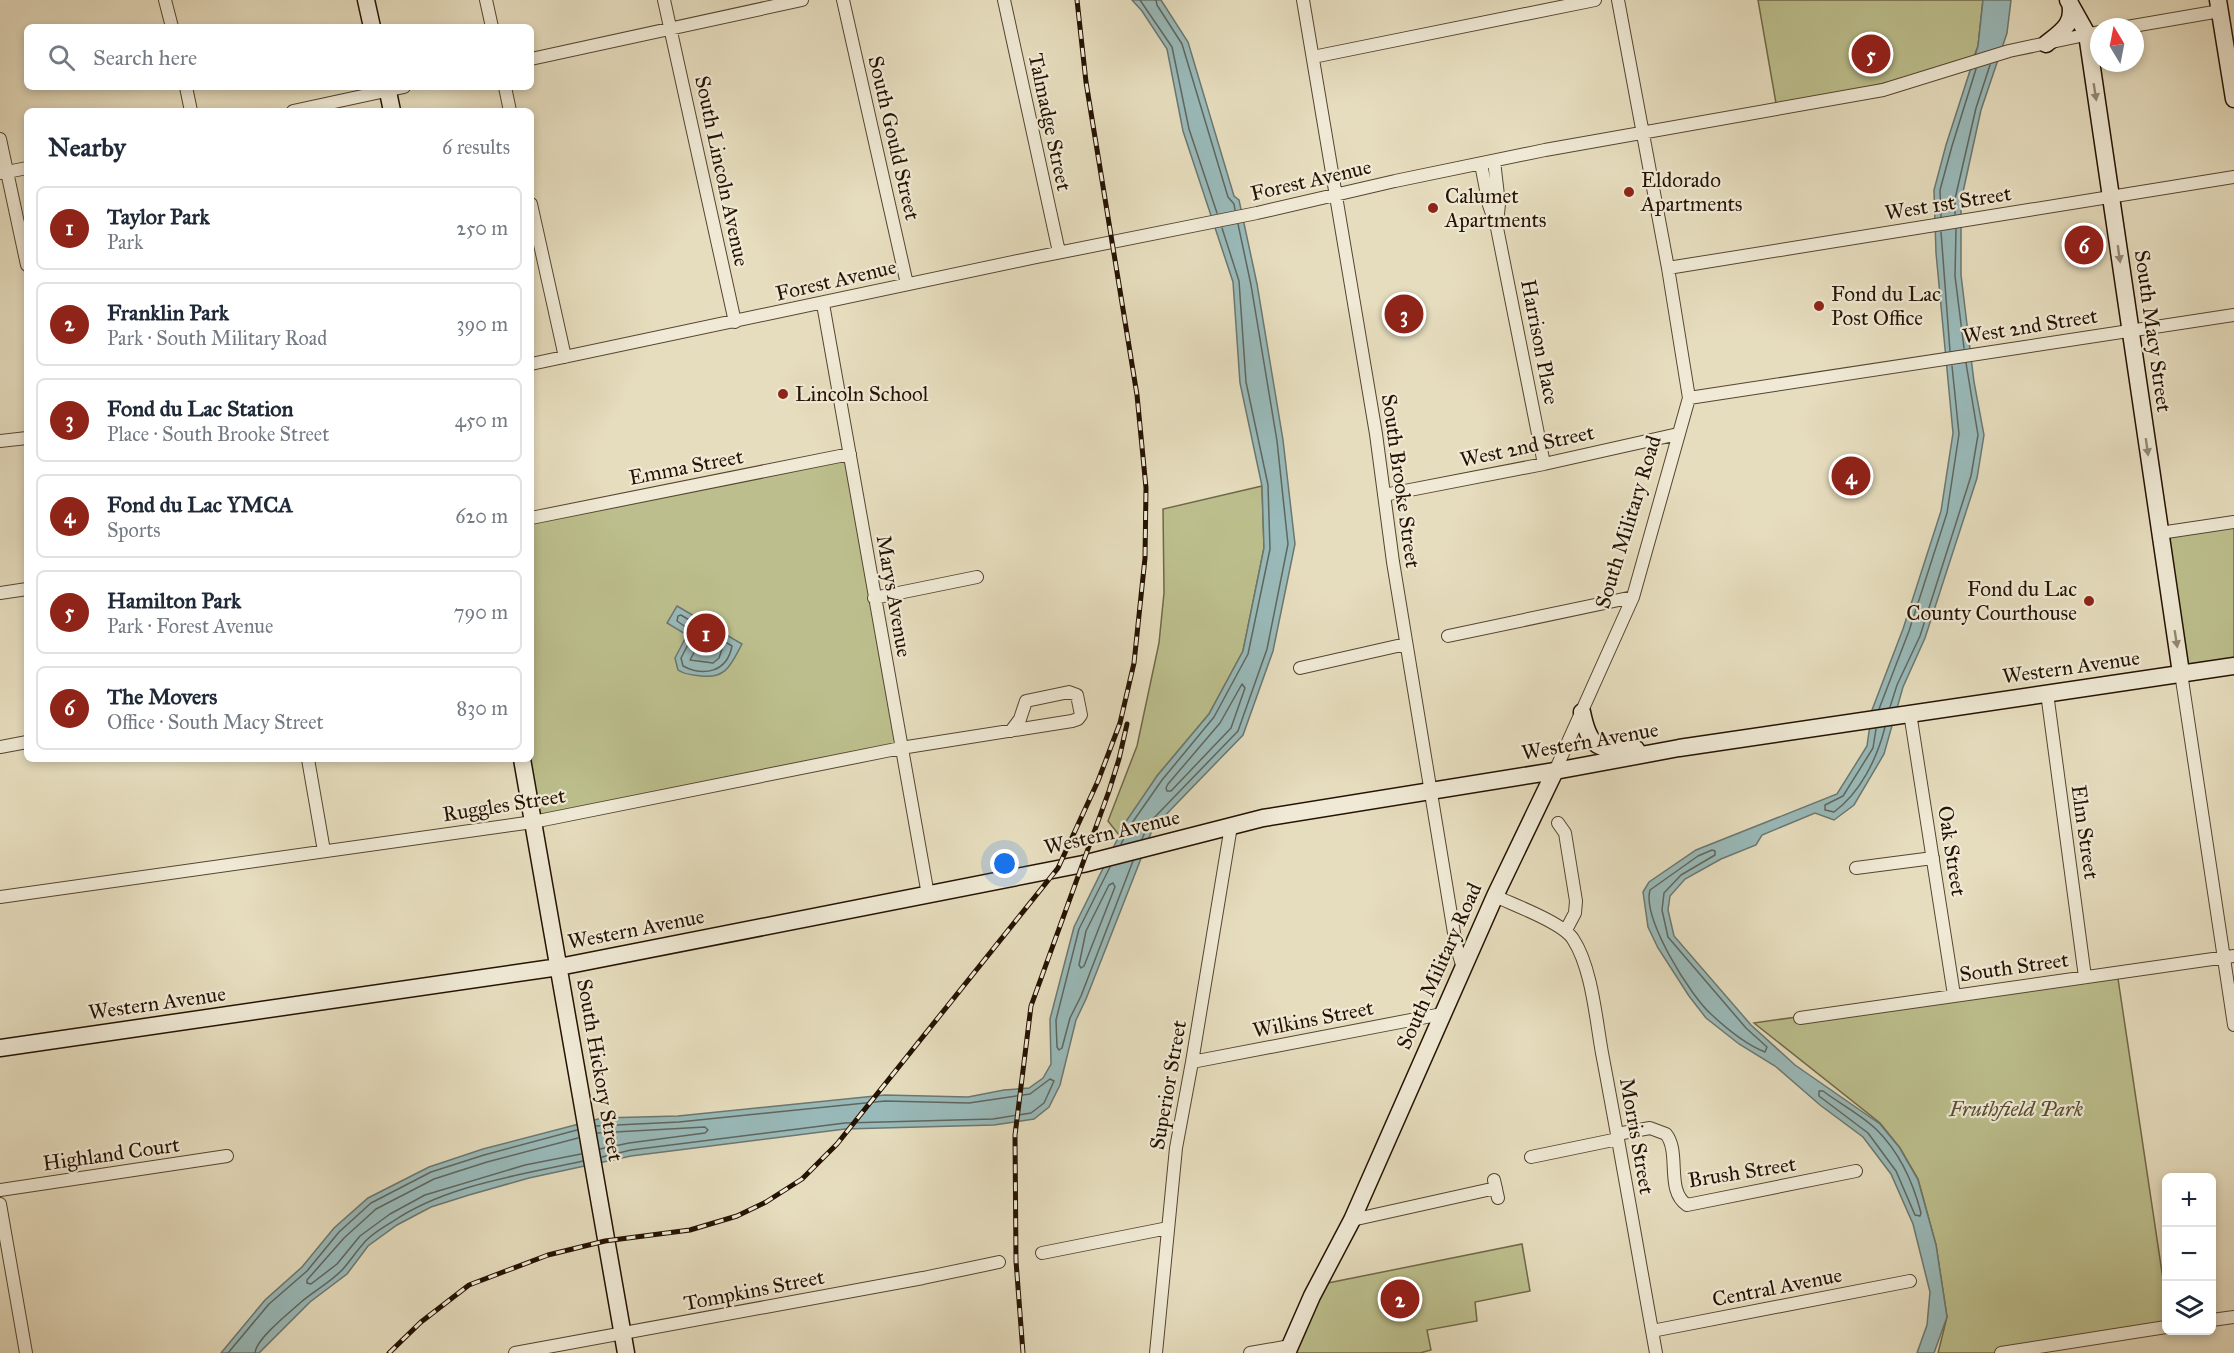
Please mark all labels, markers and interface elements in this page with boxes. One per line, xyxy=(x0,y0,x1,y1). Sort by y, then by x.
north arrow xyxy=(2090,18,2144,72)
search box xyxy=(24,24,534,90)
pin: 5 xyxy=(1852,32,1890,76)
icon: search xyxy=(45,41,78,74)
text: Search here xyxy=(93,44,197,71)
street label: Talmadge Street xyxy=(1023,51,1077,194)
street label: South Gould Street xyxy=(862,53,926,223)
street label: South Lincoln Avenue xyxy=(689,73,755,269)
one-way arrow xyxy=(2091,83,2100,102)
text: Nearby xyxy=(48,131,126,163)
text: 6 results xyxy=(442,135,510,159)
street label: Forest Avenue xyxy=(1248,153,1374,207)
place label: Eldorado Apartments xyxy=(1640,167,1743,217)
street label: West 1st Street xyxy=(1883,180,2014,226)
place label: Calumet Apartments xyxy=(1444,183,1547,233)
marker: Eldorado Apartments xyxy=(1622,185,1636,199)
marker: Calumet Apartments xyxy=(1426,201,1440,215)
text: Taylor Park xyxy=(107,203,210,230)
text: 1 xyxy=(66,216,73,240)
text: 250 m xyxy=(456,216,508,240)
pin: 6 xyxy=(2064,222,2104,268)
text: Park xyxy=(107,230,143,254)
one-way arrow xyxy=(2115,244,2124,263)
street label: South Macy Street xyxy=(2129,248,2177,414)
street label: Forest Avenue xyxy=(773,253,899,307)
street label: Harrison Place xyxy=(1515,277,1565,407)
place label: Fond du Lac Post Office xyxy=(1831,281,1941,331)
pin: 3 xyxy=(1384,292,1424,336)
text: Franklin Park xyxy=(107,299,229,326)
marker: Fond du Lac Post Office xyxy=(1812,299,1826,313)
street label: West 2nd Street xyxy=(1961,302,2100,350)
text: 2 xyxy=(65,312,74,336)
text: 390 m xyxy=(457,312,508,336)
text: Park · South Military Road xyxy=(107,326,327,350)
place label: Lincoln School xyxy=(795,381,929,407)
marker: Lincoln School xyxy=(776,387,790,401)
street label: South Brooke Street xyxy=(1376,392,1426,570)
text: Fond du Lac Station xyxy=(107,395,294,422)
text: 3 xyxy=(66,408,74,432)
text: 450 m xyxy=(455,408,508,432)
street label: West 2nd Street xyxy=(1458,419,1597,473)
text: Place · South Brooke Street xyxy=(107,422,329,446)
street label: South Military Road xyxy=(1589,432,1667,612)
one-way arrow xyxy=(2143,437,2152,456)
street label: Emma Street xyxy=(627,443,746,491)
pin: 4 xyxy=(1832,454,1870,498)
text: Fond du Lac YMCA xyxy=(107,491,293,518)
text: 4 xyxy=(64,504,75,528)
text: 620 m xyxy=(455,504,508,528)
text: Sports xyxy=(107,518,161,542)
street label: Marys Avenue xyxy=(870,533,918,659)
place label: Fond du Lac County Courthouse xyxy=(1906,576,2077,626)
text: Hamilton Park xyxy=(107,587,241,614)
marker: Fond du Lac County Courthouse xyxy=(2082,594,2096,608)
text: 5 xyxy=(65,600,74,624)
text: 790 m xyxy=(454,600,508,624)
pin: 1 xyxy=(686,610,726,656)
text: Park · Forest Avenue xyxy=(107,614,273,638)
one-way arrow xyxy=(2171,630,2180,649)
street label: Western Avenue xyxy=(2001,644,2142,690)
text: The Movers xyxy=(107,683,217,710)
text: 6 xyxy=(64,696,75,720)
text: 830 m xyxy=(457,696,508,720)
text: Office · South Macy Street xyxy=(107,710,324,734)
street label: Western Avenue xyxy=(1520,716,1661,766)
street label: Ruggles Street xyxy=(441,782,568,828)
street label: Elm Street xyxy=(2066,783,2105,881)
street label: Western Avenue xyxy=(1042,804,1183,860)
street label: Oak Street xyxy=(1932,804,1972,899)
your location xyxy=(990,849,1019,878)
street label: South Military Road xyxy=(1391,878,1488,1053)
street label: Western Avenue xyxy=(566,903,707,955)
street label: South Street xyxy=(1958,946,2071,988)
street label: South Hickory Street xyxy=(571,977,629,1164)
street label: Western Avenue xyxy=(87,980,228,1026)
street label: Wilkins Street xyxy=(1250,994,1376,1043)
street label: Superior Street xyxy=(1144,1018,1192,1152)
street label: Morris Street xyxy=(1614,1076,1660,1197)
park label: Fruthfield Park xyxy=(1948,1096,2084,1122)
street label: Highland Court xyxy=(41,1131,182,1176)
street label: Brush Street xyxy=(1686,1151,1798,1193)
map controls xyxy=(2162,1173,2216,1335)
button: + xyxy=(2162,1173,2216,1227)
button: − xyxy=(2162,1227,2216,1281)
street label: Central Avenue xyxy=(1710,1262,1844,1312)
street label: Tompkins Street xyxy=(682,1264,827,1316)
pin: 2 xyxy=(1380,1276,1420,1322)
button: layers xyxy=(2162,1281,2216,1335)

